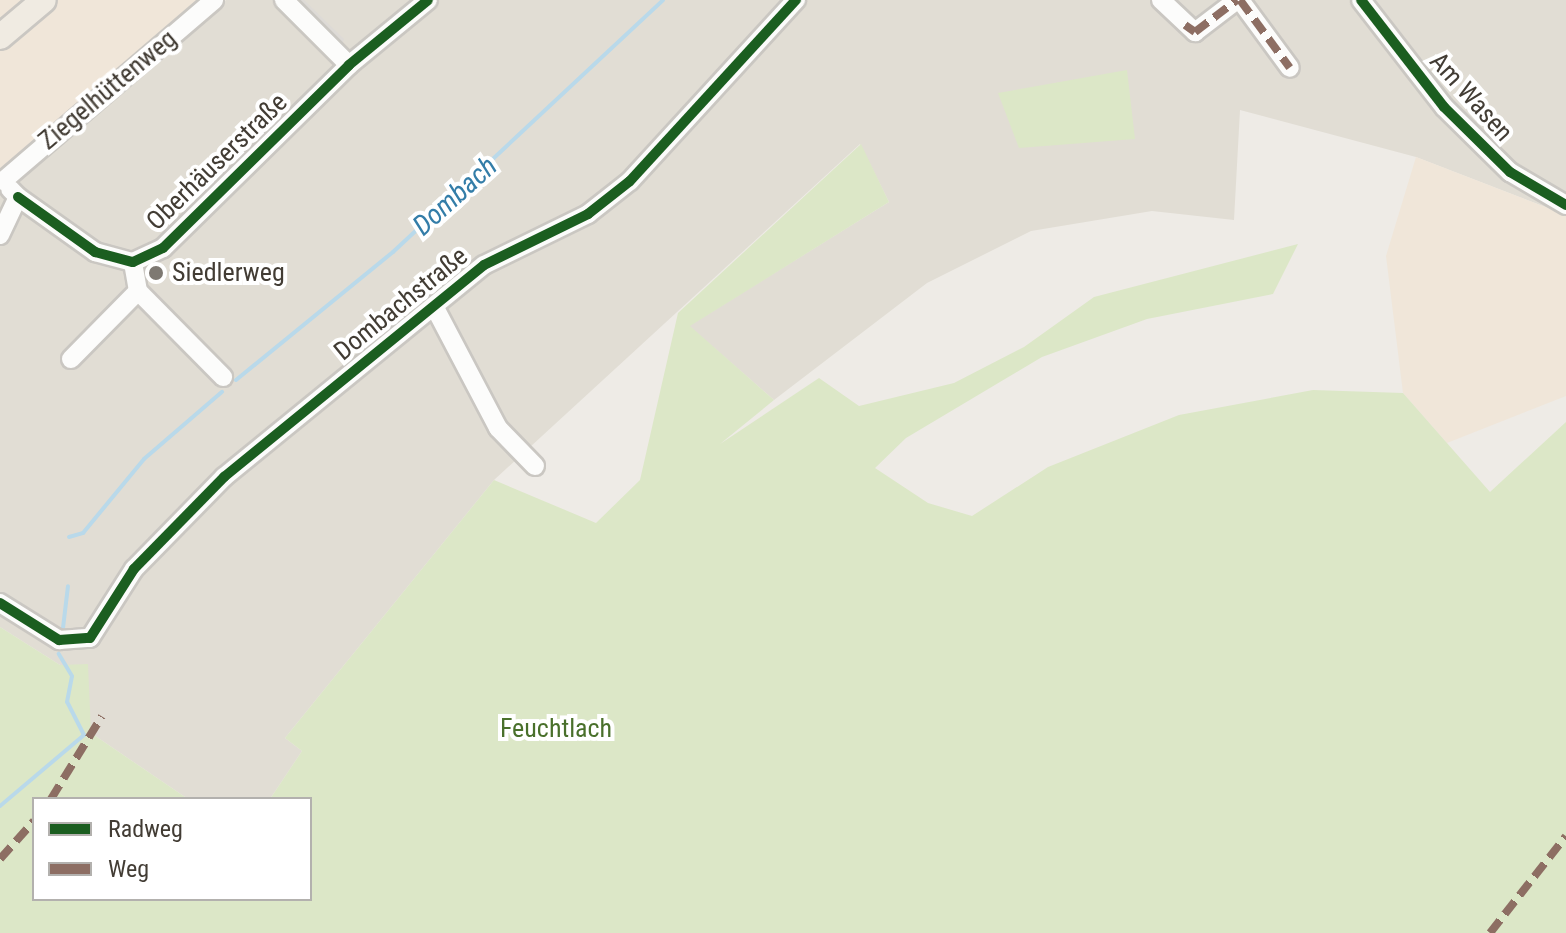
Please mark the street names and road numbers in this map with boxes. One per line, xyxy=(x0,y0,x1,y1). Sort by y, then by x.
street label: Ziegelhüttenweg xyxy=(33,23,183,157)
street label: Am Wasen xyxy=(1423,46,1519,148)
street label: Oberhäuserstraße xyxy=(140,87,294,237)
street label: Dombachstraße xyxy=(328,241,474,367)

